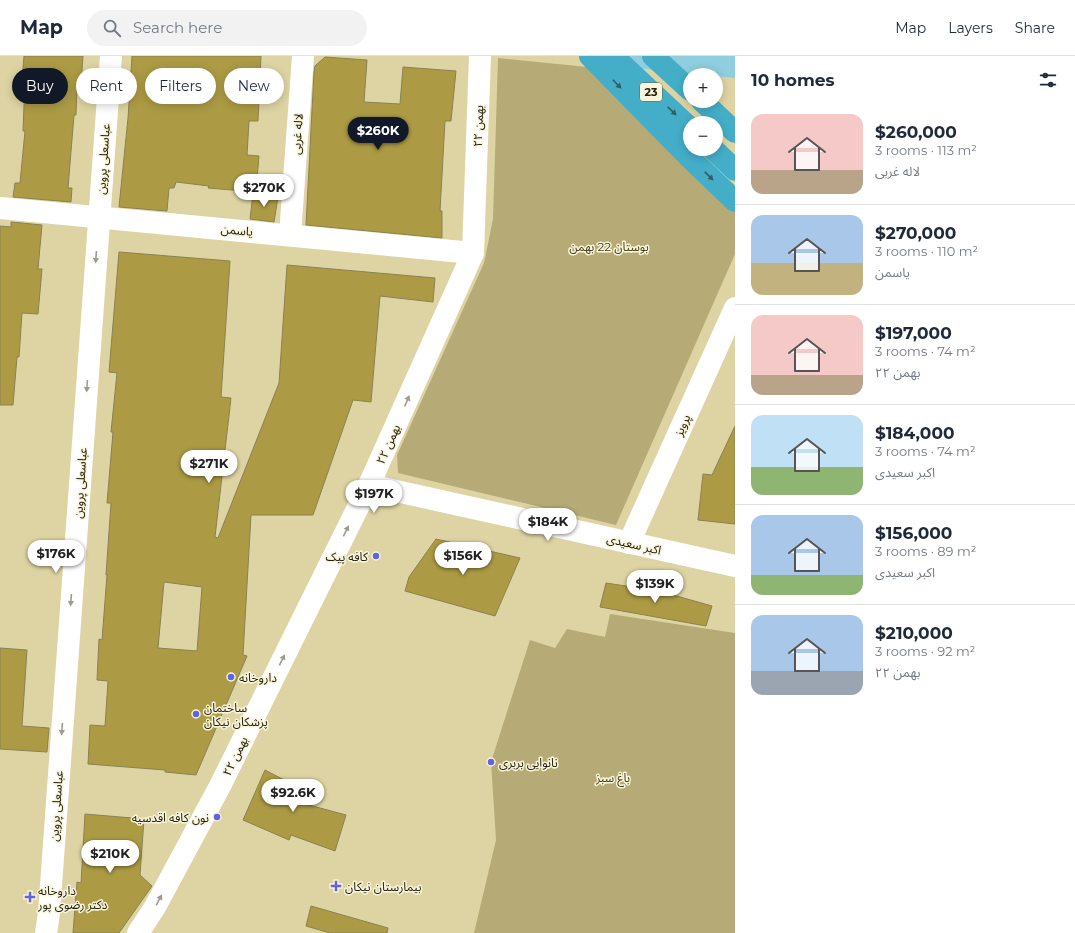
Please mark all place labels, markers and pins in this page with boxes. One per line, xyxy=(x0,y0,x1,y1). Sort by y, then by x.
pin: $260K xyxy=(350,117,406,151)
pin: $270K xyxy=(236,174,292,208)
pin: $271K xyxy=(181,450,237,484)
pin: $197K xyxy=(346,480,402,514)
pin: $184K xyxy=(520,508,576,542)
pin: $176K xyxy=(28,540,84,574)
pin: $156K xyxy=(435,542,491,576)
place label: کافه پیک xyxy=(325,549,369,565)
marker: کافه پیک xyxy=(371,551,381,561)
pin: $139K xyxy=(627,570,683,604)
place label: داروخانه xyxy=(239,670,277,685)
marker: داروخانه xyxy=(226,672,236,682)
place label: ساختمان پزشکان نیکان xyxy=(204,700,268,730)
marker: ساختمان پزشکان نیکان xyxy=(191,709,201,719)
place label: نانوایی بربری xyxy=(499,755,558,770)
marker: نانوایی بربری xyxy=(486,757,496,767)
pin: $92.6K xyxy=(260,779,326,813)
place label: نون کافه اقدسیه xyxy=(132,810,209,825)
marker: نون کافه اقدسیه xyxy=(212,812,222,822)
pin: $210K xyxy=(82,840,138,874)
place label: بیمارستان نیکان xyxy=(345,879,421,894)
marker: بیمارستان نیکان xyxy=(330,880,342,892)
place label: داروخانه دکتر رضوی پور xyxy=(37,883,108,913)
marker: داروخانه دکتر رضوی پور xyxy=(25,892,35,902)

